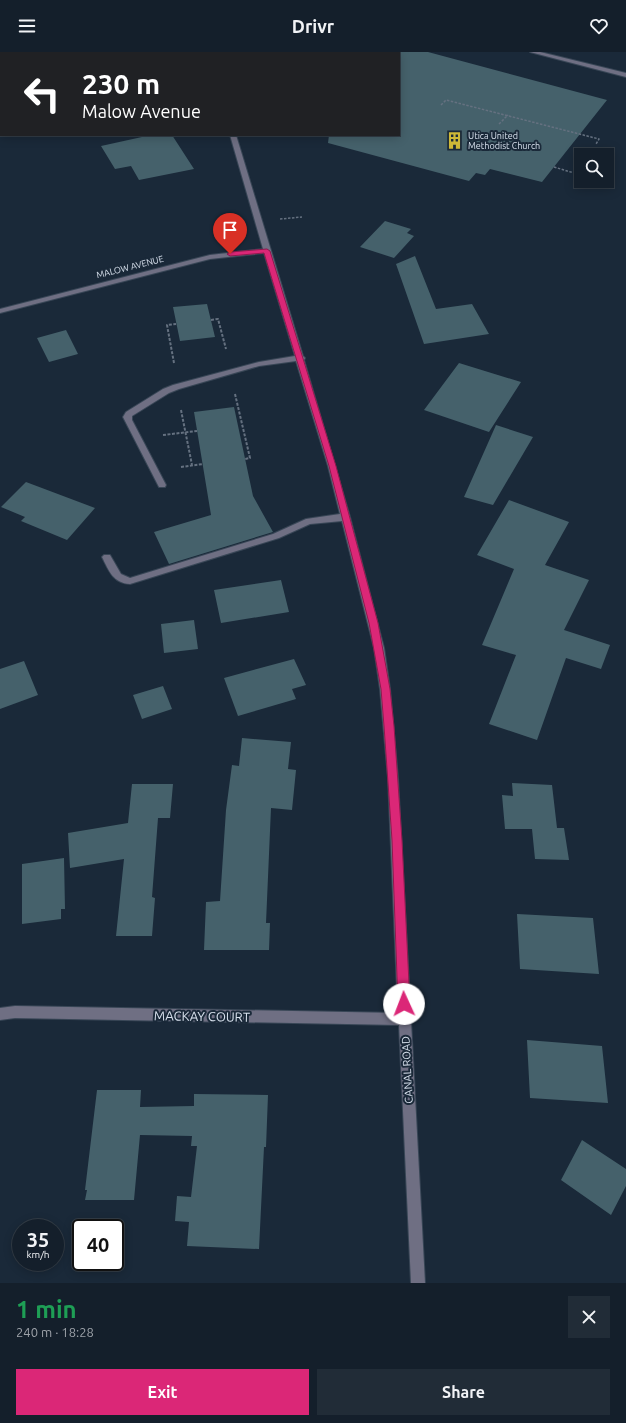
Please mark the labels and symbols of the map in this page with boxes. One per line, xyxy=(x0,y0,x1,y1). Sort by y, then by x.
building icon: Utica United Methodist Church xyxy=(445,131,465,151)
place label: Utica United Methodist Church xyxy=(468,131,540,151)
pin xyxy=(213,213,247,254)
street label: MALOW AVENUE xyxy=(95,254,165,280)
position arrow xyxy=(383,983,425,1025)
street label: MACKAY COURT xyxy=(154,1008,250,1024)
street label: CANAL ROAD xyxy=(399,1036,415,1104)
speed limit sign: 40 xyxy=(72,1219,124,1271)

